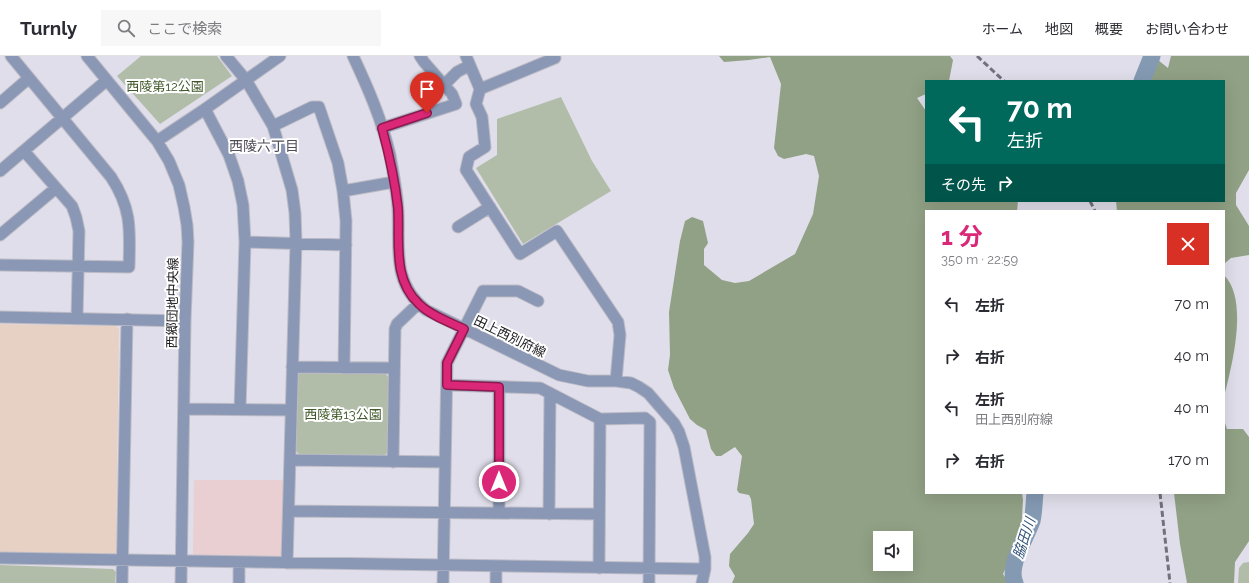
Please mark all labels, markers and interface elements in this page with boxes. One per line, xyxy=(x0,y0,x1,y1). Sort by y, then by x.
search box xyxy=(101,10,381,46)
text: Turnly xyxy=(20,17,77,39)
icon: search xyxy=(115,17,137,39)
text: ここで検索 xyxy=(147,20,222,38)
text: ホーム xyxy=(981,21,1023,37)
text: 地図 xyxy=(1045,21,1073,37)
text: 概要 xyxy=(1095,21,1123,37)
text: お問い合わせ xyxy=(1145,21,1229,37)
pin xyxy=(410,72,444,113)
icon: arrive xyxy=(416,78,438,100)
park label: 西陵第12公園 xyxy=(126,79,204,94)
text: 70 m xyxy=(1007,92,1073,125)
icon: left xyxy=(941,96,993,148)
text: 左折 xyxy=(1007,130,1043,151)
district label: 西陵六丁目 xyxy=(229,138,299,154)
icon: right xyxy=(994,172,1016,194)
text: その先 xyxy=(941,176,986,194)
text: 1 分 xyxy=(941,222,983,251)
button: close xyxy=(1167,223,1209,265)
text: 350 m · 22:59 xyxy=(941,252,1018,267)
street label: 西郷団地中央線 xyxy=(164,257,181,349)
icon: left xyxy=(941,293,963,315)
text: 70 m xyxy=(1174,295,1209,313)
text: 左折 xyxy=(975,297,1005,315)
street label: 田上西別府線 xyxy=(471,313,548,360)
icon: right xyxy=(941,345,963,367)
text: 40 m xyxy=(1174,347,1209,365)
text: 右折 xyxy=(975,349,1005,367)
text: 左折 xyxy=(975,391,1005,409)
icon: left xyxy=(941,397,963,419)
text: 40 m xyxy=(1174,399,1209,417)
park label: 西陵第13公園 xyxy=(304,407,382,422)
text: 田上西別府線 xyxy=(975,412,1053,427)
icon: right xyxy=(941,449,963,471)
text: 170 m xyxy=(1168,451,1209,469)
text: 右折 xyxy=(975,453,1005,471)
position arrow xyxy=(478,461,520,503)
water label: 脇田川 xyxy=(1010,514,1039,560)
map controls xyxy=(873,531,913,571)
button: sound xyxy=(873,531,913,571)

